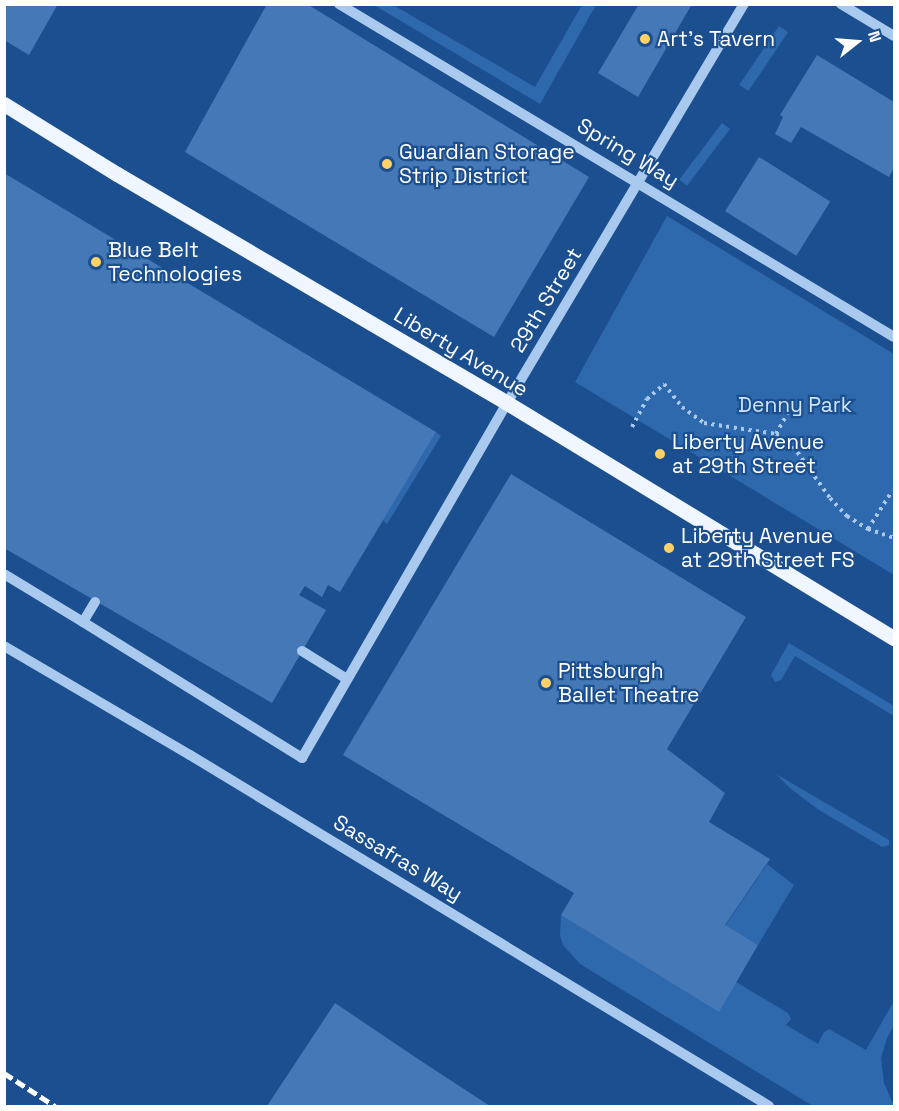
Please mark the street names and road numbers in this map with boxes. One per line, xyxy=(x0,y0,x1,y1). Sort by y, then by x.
street label: Spring Way xyxy=(573,113,683,193)
street label: 29th Street xyxy=(505,243,587,357)
street label: Liberty Avenue xyxy=(389,302,533,402)
street label: Sassafras Way xyxy=(329,809,467,907)

